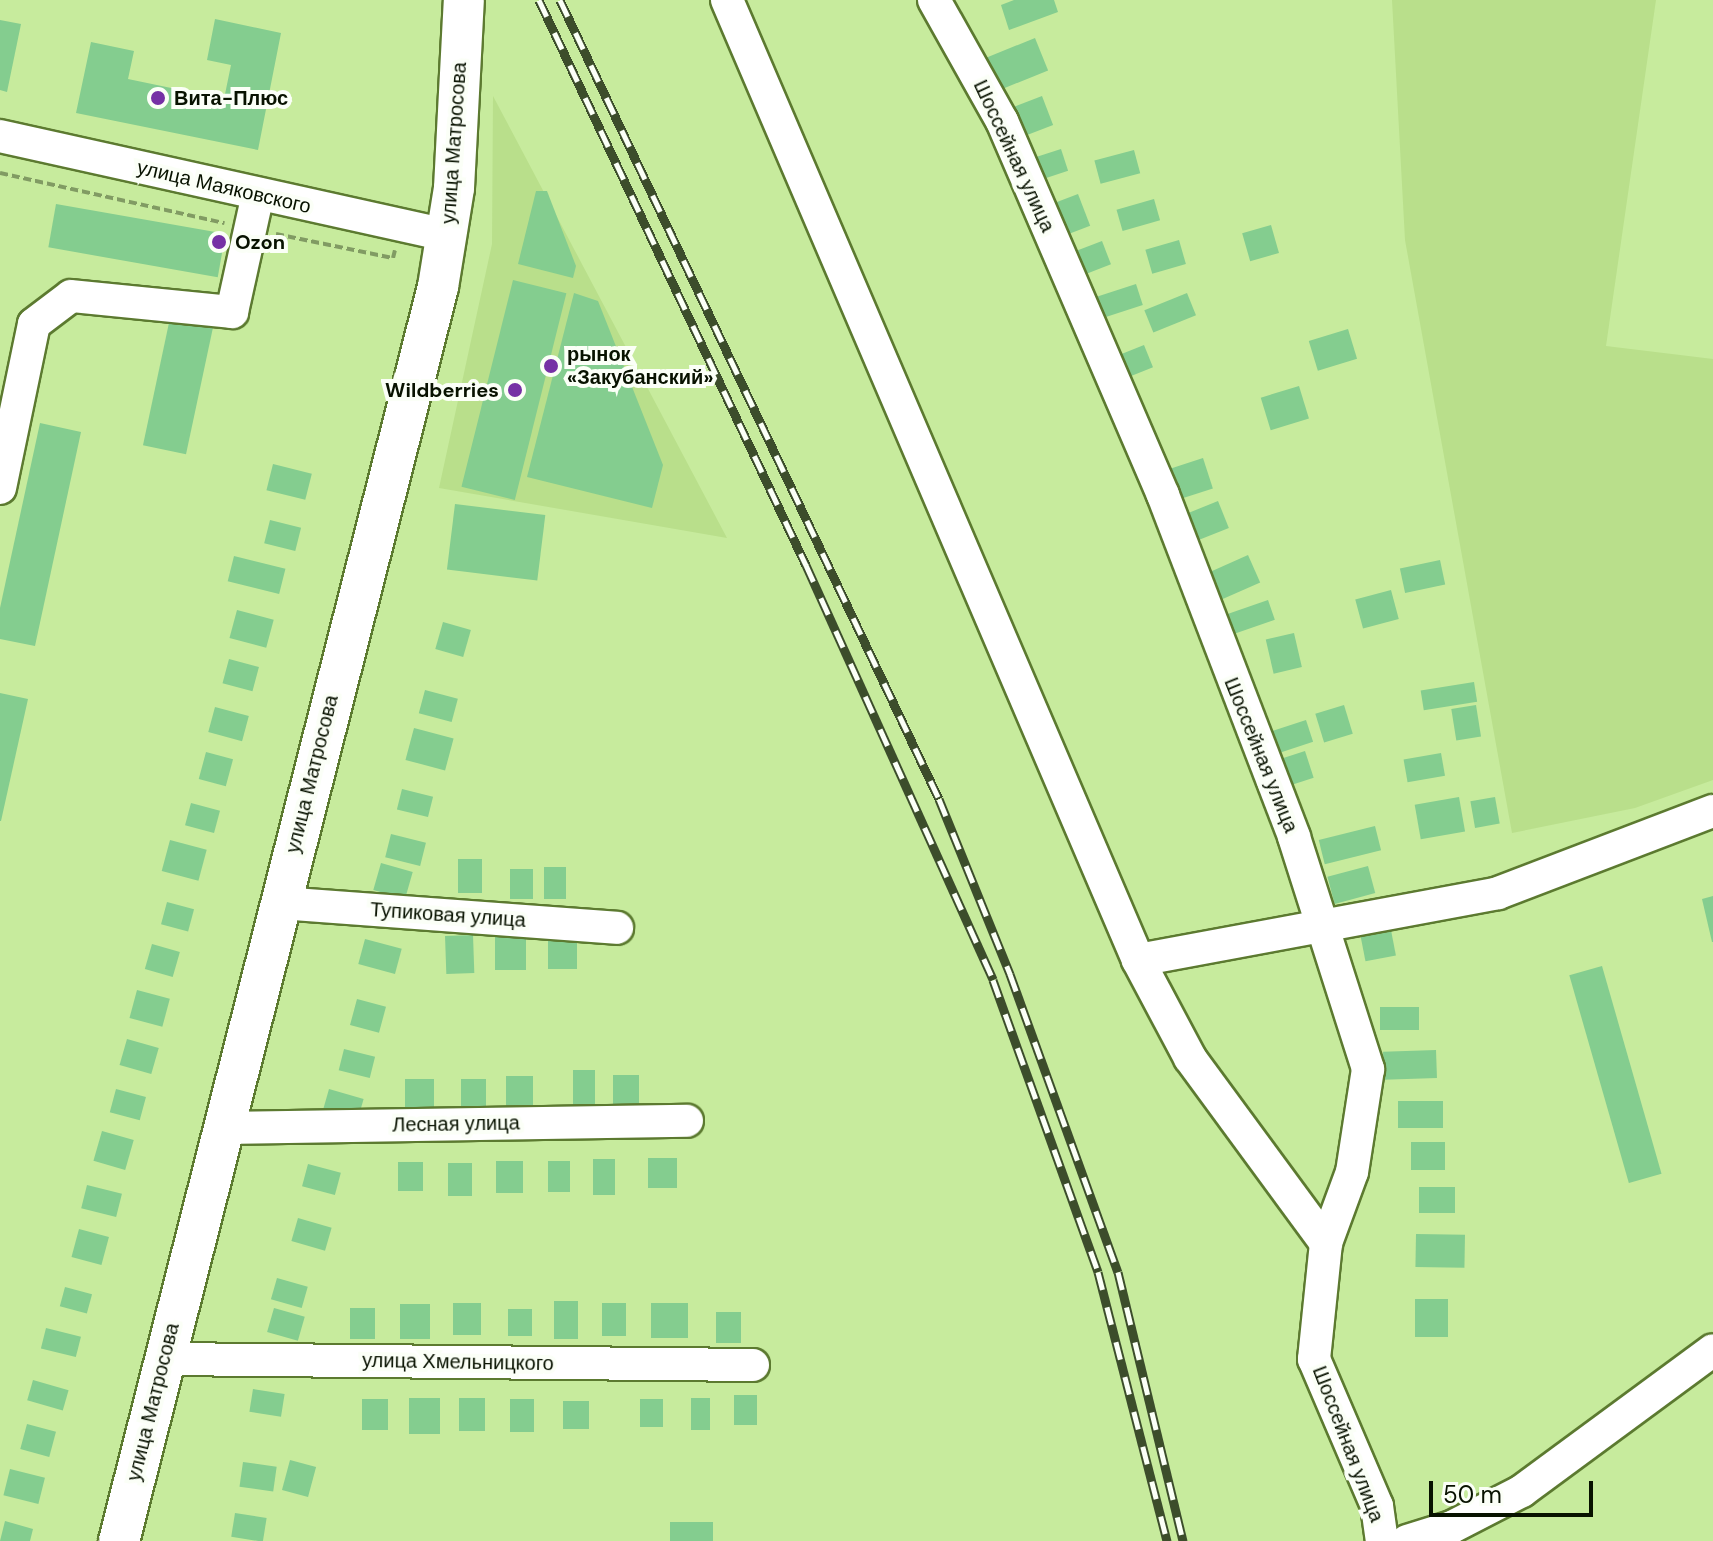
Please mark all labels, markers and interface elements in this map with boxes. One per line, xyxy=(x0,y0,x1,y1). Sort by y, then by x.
street label: улица Матросова xyxy=(436,61,472,225)
street label: Шоссейная улица xyxy=(968,76,1060,236)
place label: Вита-Плюс xyxy=(174,86,288,110)
marker: Вита-Плюс xyxy=(149,89,167,107)
street label: улица Маяковского xyxy=(135,155,313,219)
place label: Ozon xyxy=(235,230,285,254)
marker: Ozon xyxy=(210,233,228,251)
place label: рынок «Закубанский» xyxy=(567,342,714,389)
marker: рынок «Закубанский» xyxy=(542,357,560,375)
place label: Wildberries xyxy=(385,378,499,402)
marker: Wildberries xyxy=(506,381,524,399)
street label: Шоссейная улица xyxy=(1219,674,1303,836)
street label: улица Матросова xyxy=(281,692,343,856)
street label: Тупиковая улица xyxy=(369,898,527,932)
street label: Лесная улица xyxy=(392,1111,520,1137)
street label: улица Матросова xyxy=(122,1320,184,1484)
street label: улица Хмельницкого xyxy=(362,1348,554,1376)
street label: Шоссейная улица xyxy=(1307,1363,1389,1525)
scale bar xyxy=(1433,1465,1597,1515)
text: 50 m xyxy=(1443,1479,1502,1510)

